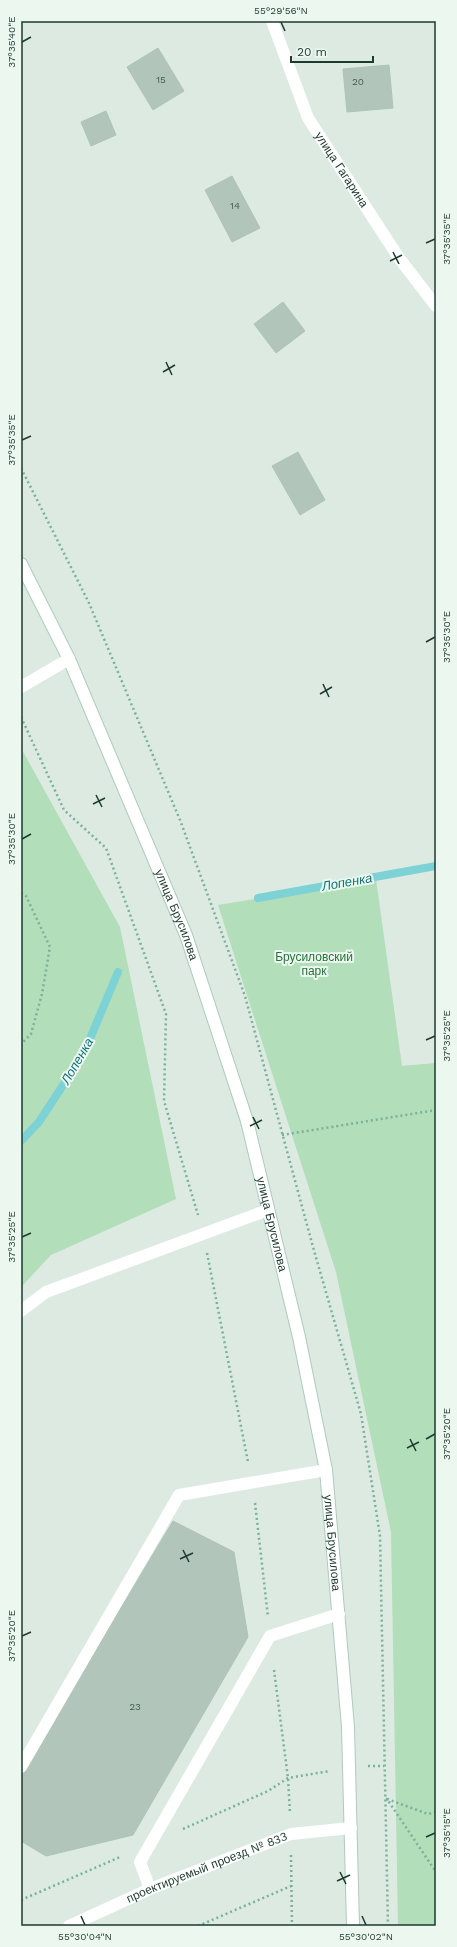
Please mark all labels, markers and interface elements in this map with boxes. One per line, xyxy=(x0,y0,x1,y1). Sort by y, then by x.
text: 55°29'56"N xyxy=(254,5,308,16)
text: 37°35'40"E xyxy=(6,16,17,68)
scale bar xyxy=(291,38,373,64)
text: 20 m xyxy=(297,45,327,59)
house number: 15 xyxy=(156,74,166,85)
house number: 20 xyxy=(352,76,364,87)
street label: улица Гагарина xyxy=(312,129,371,210)
house number: 14 xyxy=(230,200,240,211)
text: 37°35'35"E xyxy=(441,213,452,265)
text: 37°35'35"E xyxy=(6,414,17,466)
text: 37°35'30"E xyxy=(441,611,452,663)
text: 37°35'30"E xyxy=(6,813,17,865)
street label: улица Брусилова xyxy=(152,867,201,962)
water label: Лопенка xyxy=(320,870,373,894)
park label: Брусиловский парк xyxy=(275,950,353,978)
text: 37°35'25"E xyxy=(441,1010,452,1062)
water label: Лопенка xyxy=(57,1035,96,1088)
street label: улица Брусилова xyxy=(254,1175,290,1273)
text: 37°35'25"E xyxy=(6,1211,17,1263)
text: 37°35'20"E xyxy=(441,1408,452,1460)
street label: улица Брусилова xyxy=(321,1494,343,1592)
text: 37°35'20"E xyxy=(6,1610,17,1662)
house number: 23 xyxy=(129,1701,141,1712)
text: 37°35'15"E xyxy=(441,1808,452,1858)
street label: проектируемый проезд № 833 xyxy=(124,1829,289,1906)
text: 55°30'04"N xyxy=(58,1931,112,1942)
text: 55°30'02"N xyxy=(339,1931,393,1942)

